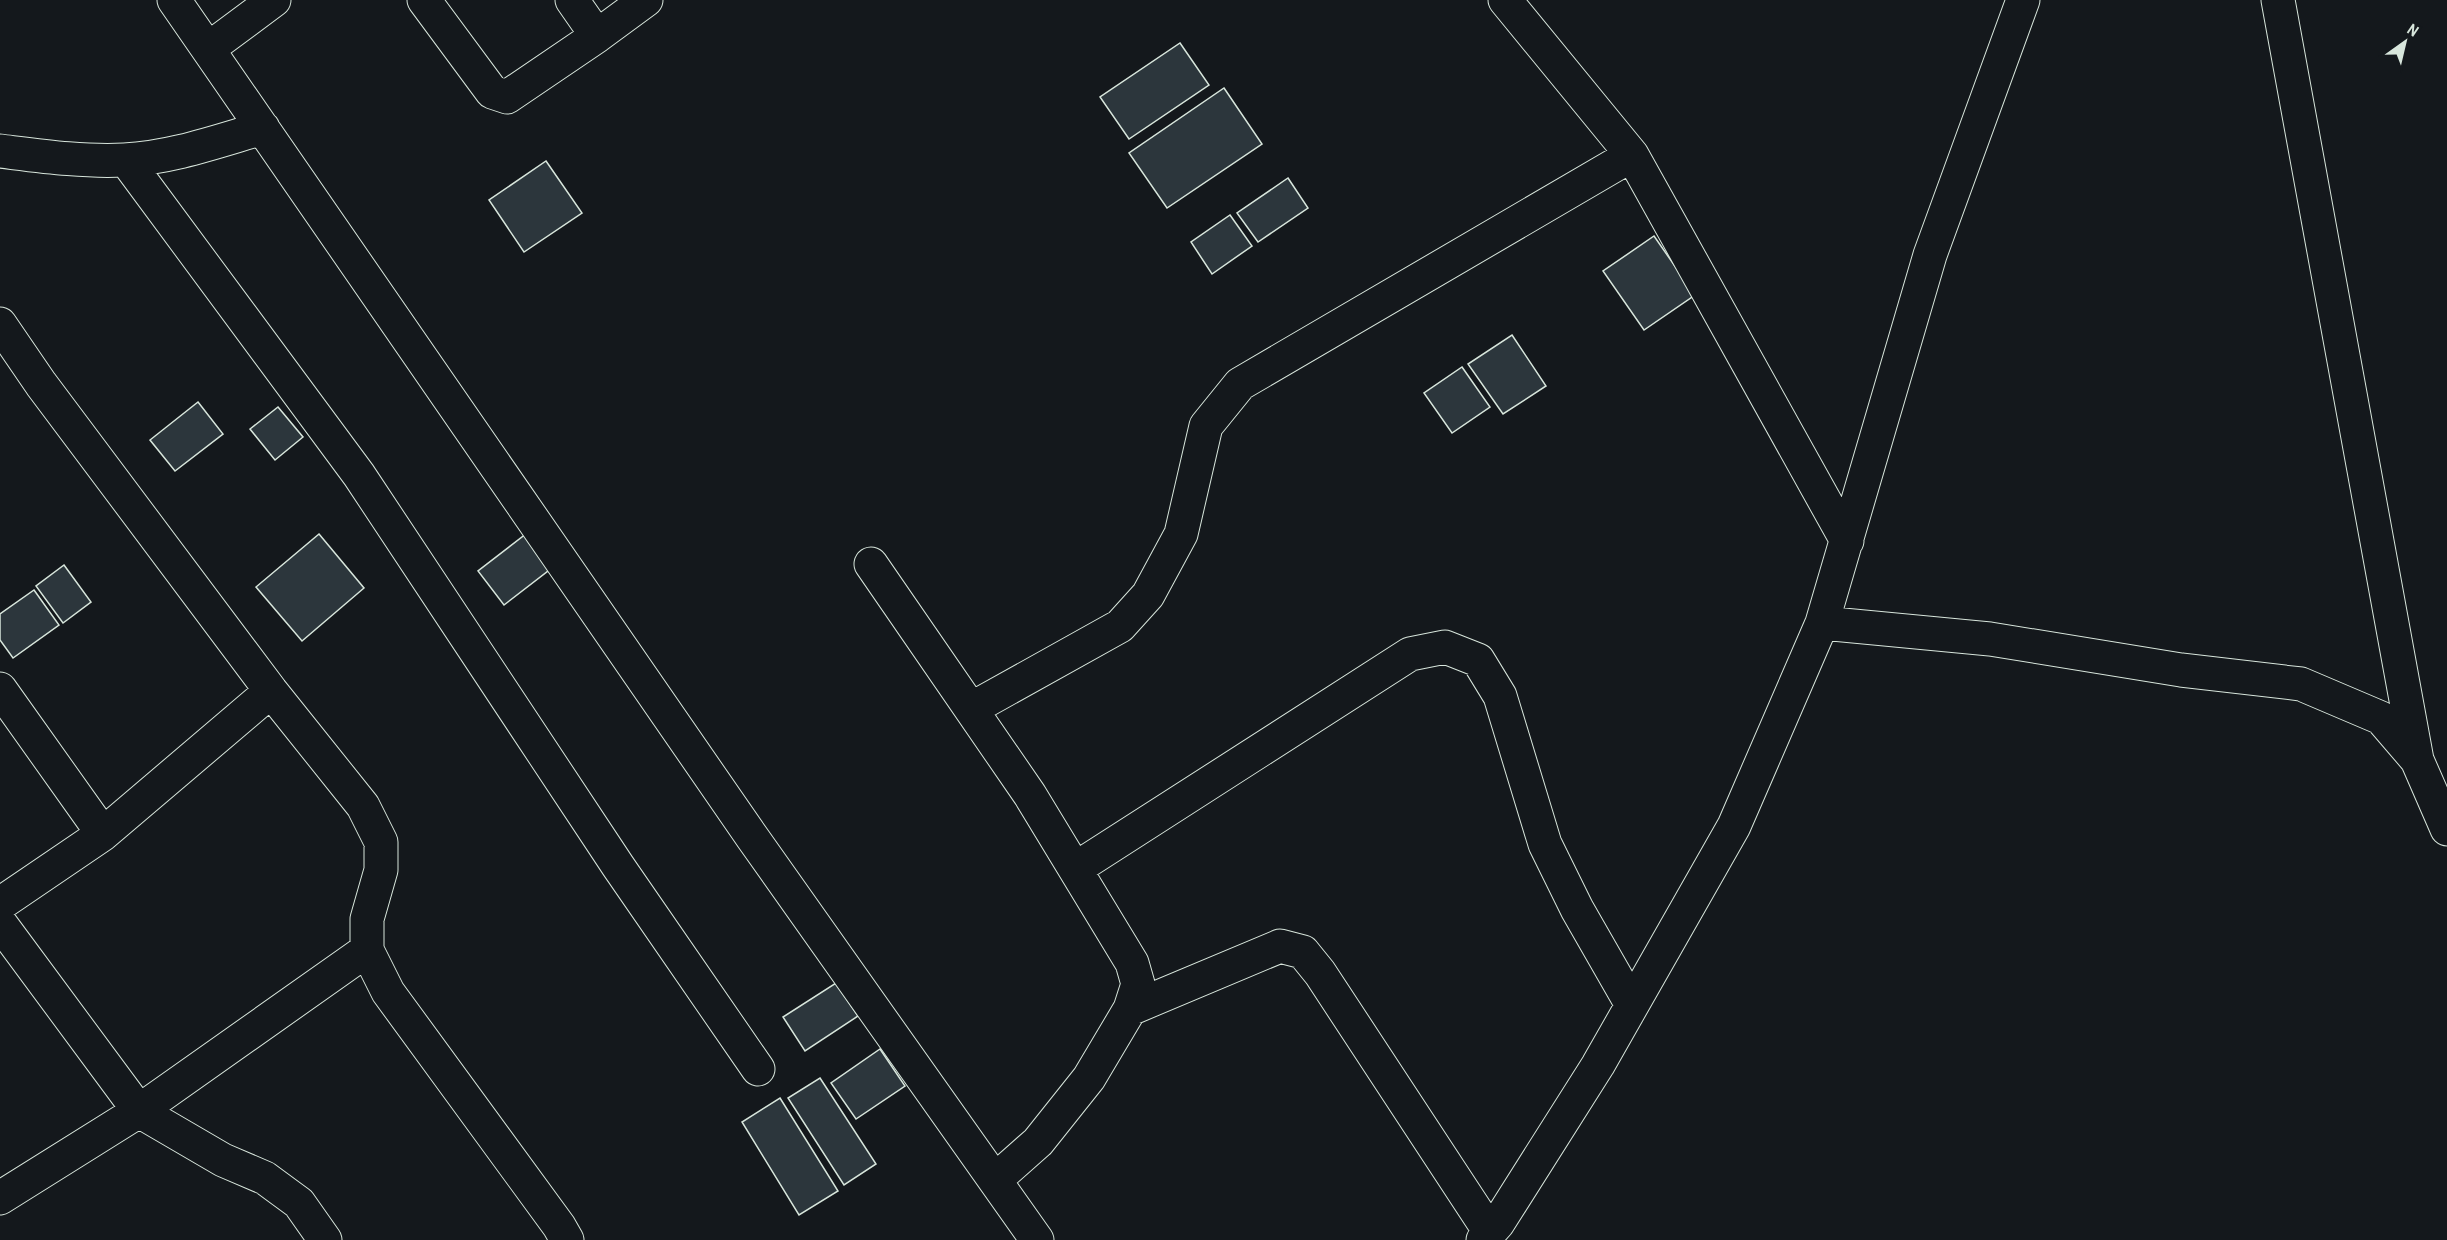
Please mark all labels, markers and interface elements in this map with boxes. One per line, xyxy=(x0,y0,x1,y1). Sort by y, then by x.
north arrow xyxy=(2375,12,2435,72)
text: N xyxy=(2403,18,2423,41)

